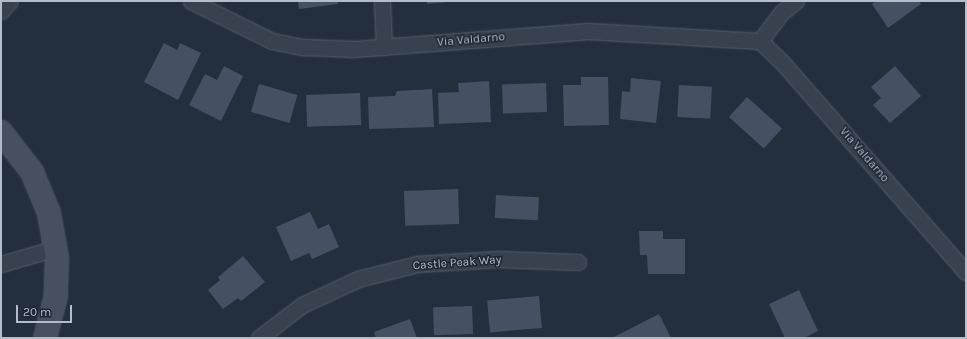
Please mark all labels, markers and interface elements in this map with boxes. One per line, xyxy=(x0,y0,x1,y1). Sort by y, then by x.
street label: Via Valdarno xyxy=(437,30,505,50)
street label: Via Valdarno xyxy=(836,125,892,185)
street label: Castle Peak Way xyxy=(412,253,502,273)
scale bar xyxy=(18,297,74,323)
text: 20 m xyxy=(23,305,51,319)

